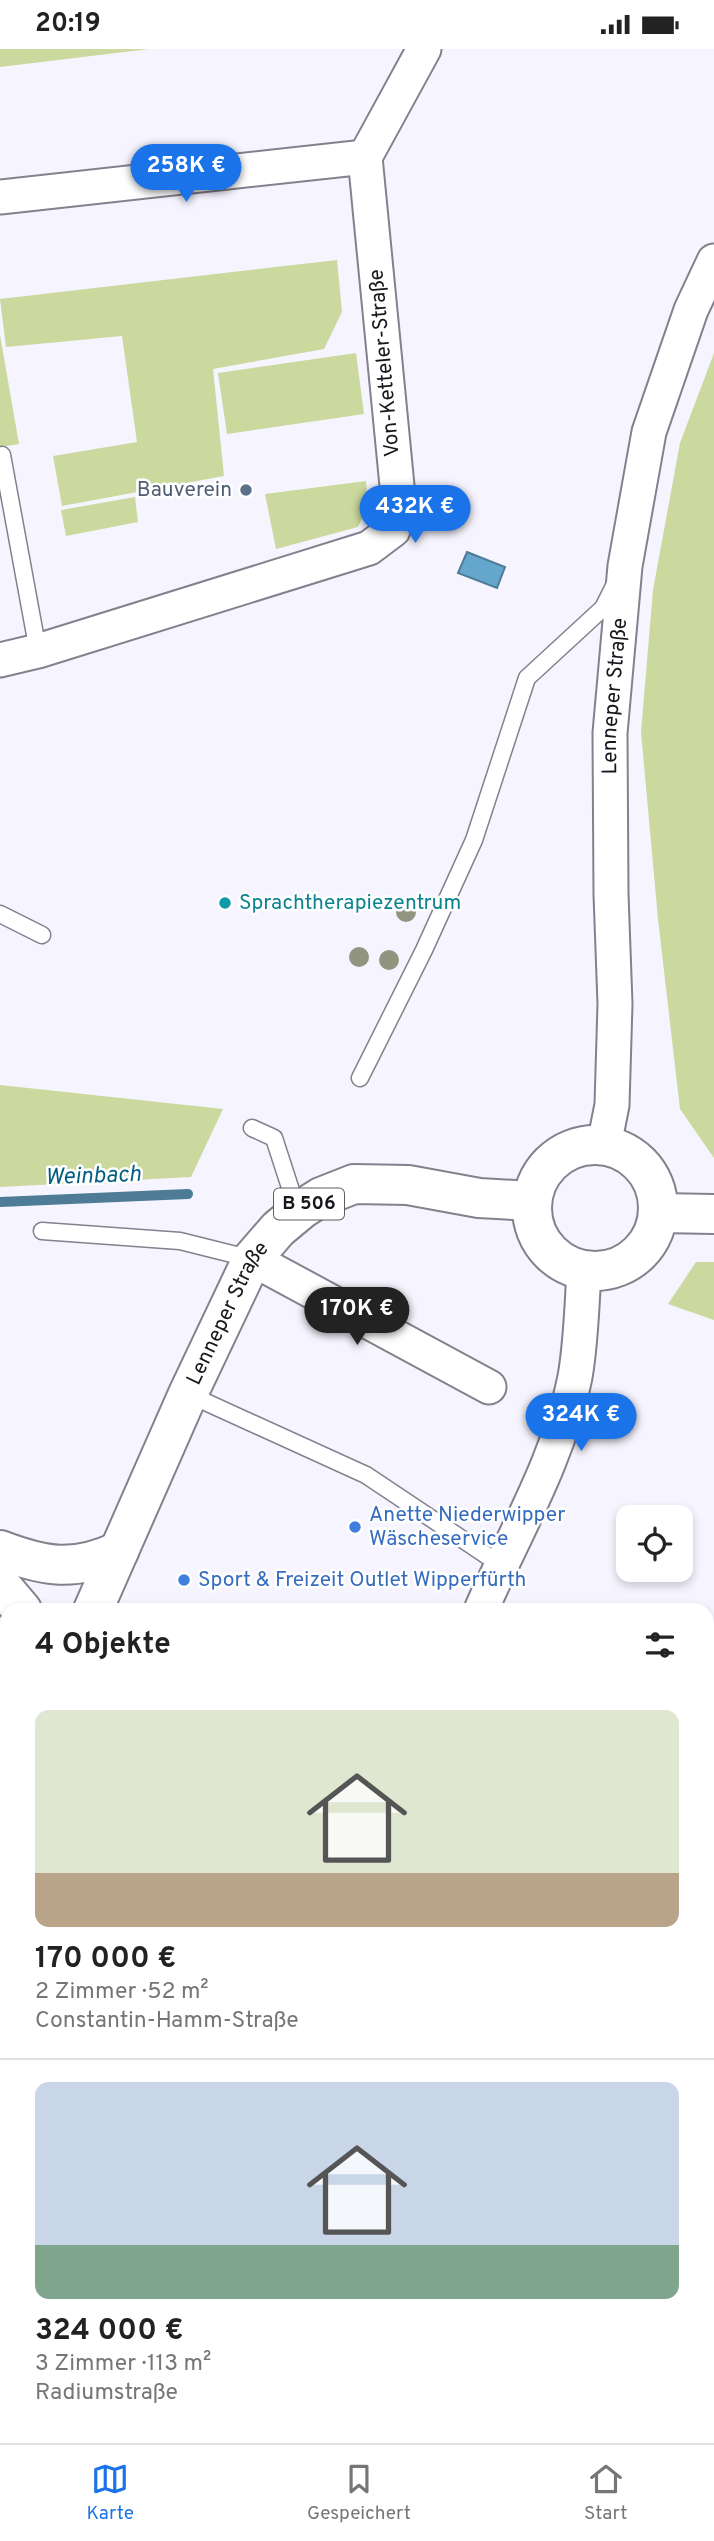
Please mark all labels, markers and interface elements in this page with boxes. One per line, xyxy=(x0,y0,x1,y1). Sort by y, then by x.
text: 20:19 xyxy=(35,8,101,41)
pin: 258K € xyxy=(129,145,243,204)
text: 258K € xyxy=(146,152,226,181)
street label: Von-Ketteler-Straße xyxy=(363,268,407,458)
place label: Bauverein xyxy=(137,477,232,504)
marker: Bauverein xyxy=(238,482,254,498)
pin: 432K € xyxy=(358,485,472,545)
text: 432K € xyxy=(376,493,454,522)
street label: Lenneper Straße xyxy=(596,617,634,775)
place label: Sprachtherapiezentrum xyxy=(239,890,461,917)
marker: Sprachtherapiezentrum xyxy=(217,895,233,911)
water label: Weinbach xyxy=(45,1161,142,1193)
road number: B 506 xyxy=(274,1189,344,1219)
street label: Lenneper Straße xyxy=(181,1236,275,1389)
pin: 170K € xyxy=(300,1287,414,1347)
text: 170K € xyxy=(320,1295,394,1324)
pin: 324K € xyxy=(524,1393,638,1453)
text: 324K € xyxy=(542,1401,620,1430)
place label: Anette Niederwipper Wäscheservice xyxy=(369,1502,565,1553)
map controls xyxy=(616,1505,693,1582)
button: locate xyxy=(616,1505,693,1582)
marker: Anette Niederwipper Wäscheservice xyxy=(347,1519,363,1535)
place label: Sport & Freizeit Outlet Wipperfürth xyxy=(198,1567,526,1594)
marker: Sport & Freizeit Outlet Wipperfürth xyxy=(176,1572,192,1588)
icon: filters xyxy=(641,1626,679,1664)
text: 4 Objekte xyxy=(35,1627,171,1664)
icon: home xyxy=(294,1755,420,1881)
text: 170 000 € xyxy=(35,1941,176,1978)
text: 2 Zimmer · 52 m² xyxy=(35,1978,209,2007)
text: Constantin-Hamm-Straße xyxy=(35,2007,299,2036)
icon: home xyxy=(294,2127,420,2253)
text: 324 000 € xyxy=(35,2313,183,2350)
text: 3 Zimmer · 113 m² xyxy=(35,2350,211,2379)
text: Radiumstraße xyxy=(35,2379,178,2408)
tab: Karte xyxy=(87,2460,134,2526)
tab: Gespeichert xyxy=(307,2460,411,2526)
tab: Start xyxy=(584,2460,627,2526)

